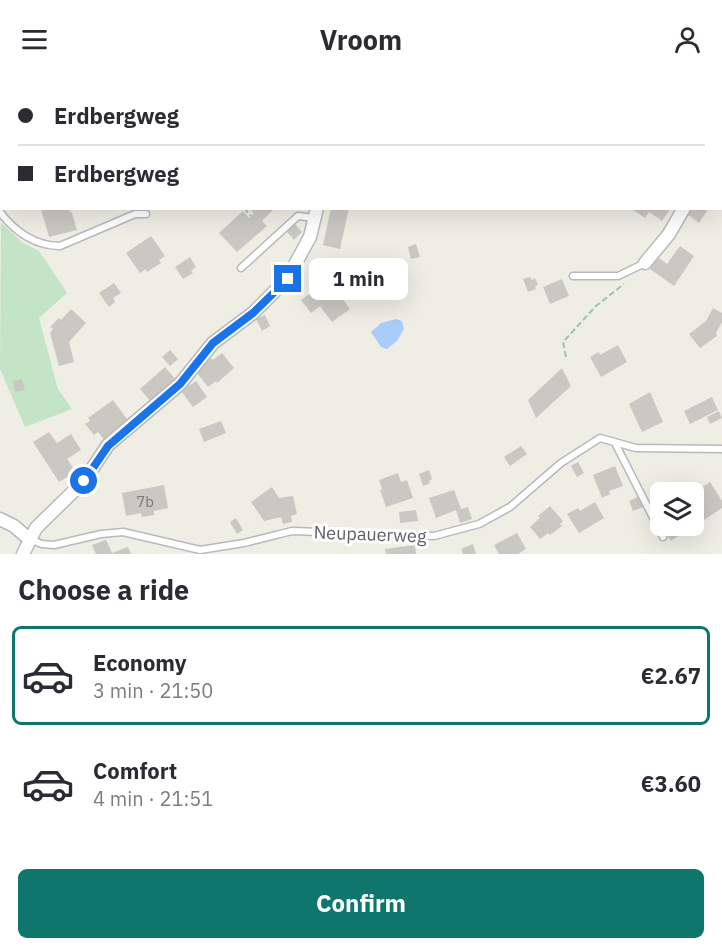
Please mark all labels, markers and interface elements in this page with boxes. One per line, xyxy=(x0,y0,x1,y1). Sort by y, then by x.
text: Vroom xyxy=(320,22,402,57)
icon: menu xyxy=(18,23,51,56)
icon: person xyxy=(671,23,704,56)
text: Erdbergweg xyxy=(54,101,179,130)
text: Erdbergweg xyxy=(54,159,179,188)
callout: 1 min xyxy=(309,258,408,300)
route end xyxy=(274,265,301,292)
text: 1 min xyxy=(332,265,385,292)
route start xyxy=(70,467,97,494)
map controls xyxy=(650,482,704,536)
button: layers xyxy=(650,482,704,536)
house number: 7b xyxy=(136,492,154,511)
street label: Neupauerweg xyxy=(313,521,427,547)
text: Choose a ride xyxy=(18,572,189,607)
text: Economy xyxy=(93,648,187,677)
icon: car xyxy=(21,649,75,703)
text: €2.67 xyxy=(641,661,701,690)
text: 3 min · 21:50 xyxy=(93,677,213,704)
text: Comfort xyxy=(93,756,177,785)
icon: car xyxy=(21,757,75,811)
text: €3.60 xyxy=(641,769,701,798)
text: 4 min · 21:51 xyxy=(93,785,213,812)
button: Confirm xyxy=(18,869,704,938)

